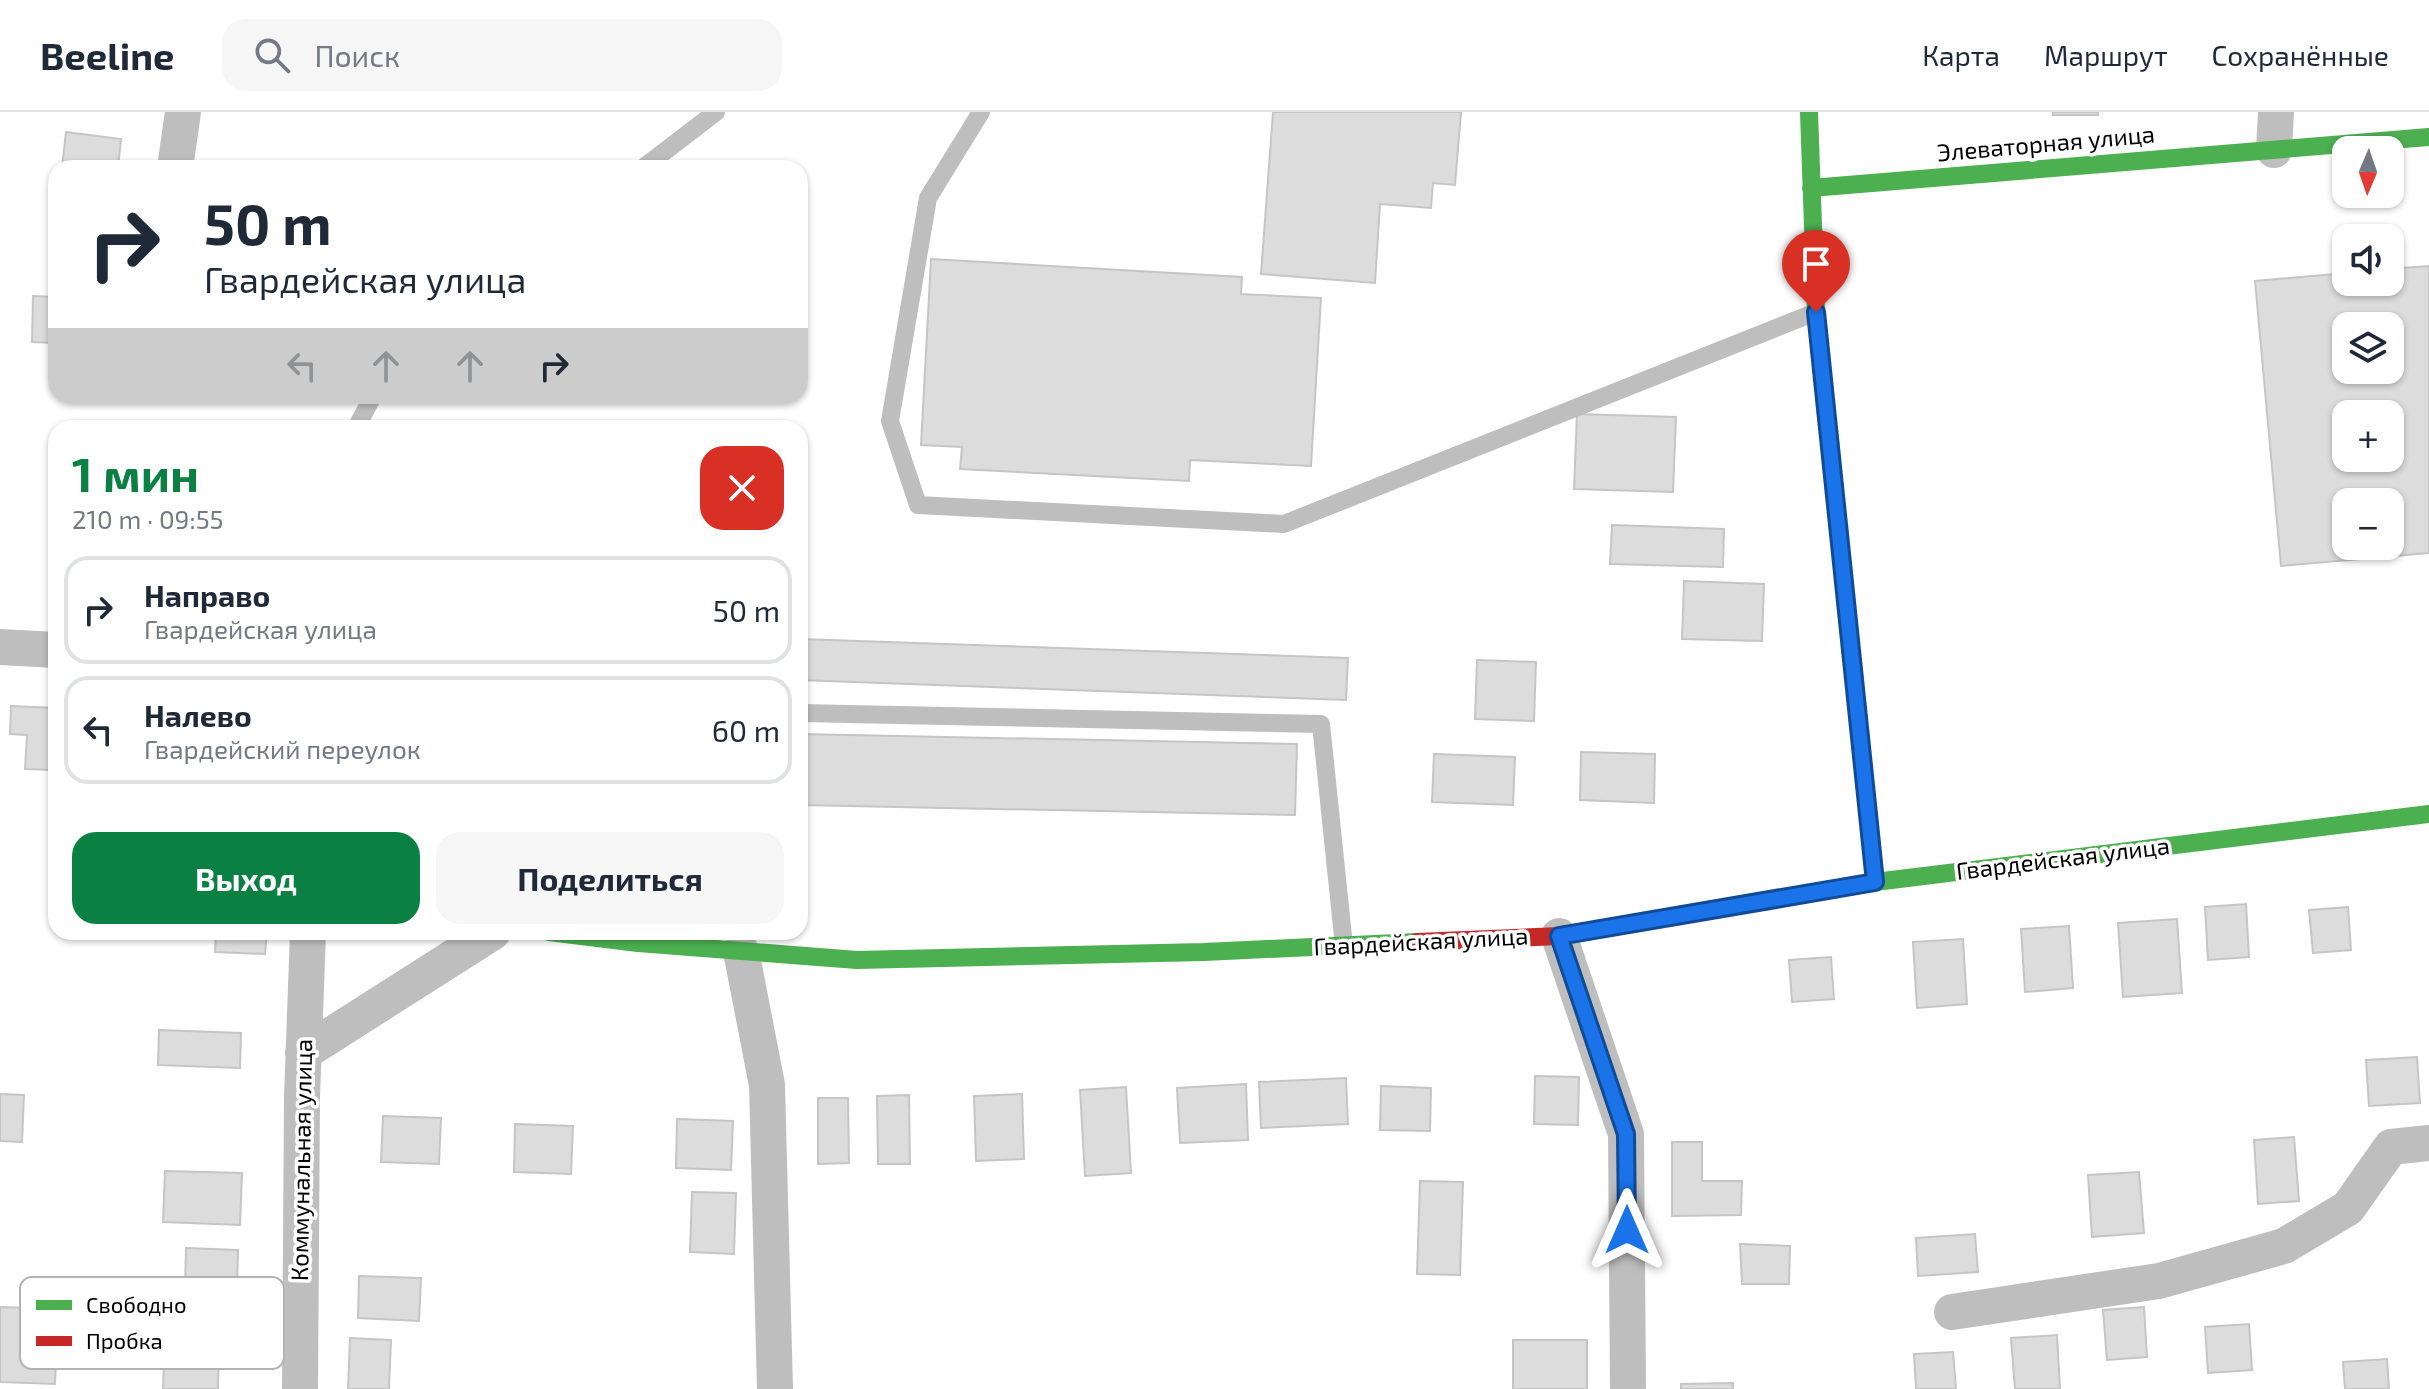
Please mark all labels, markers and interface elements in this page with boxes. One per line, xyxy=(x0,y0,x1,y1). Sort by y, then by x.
search box xyxy=(222,19,782,91)
text: Beeline xyxy=(40,32,174,78)
icon: search xyxy=(250,33,294,77)
text: Поиск xyxy=(314,37,400,73)
text: Карта xyxy=(1922,38,2000,72)
text: Маршрут xyxy=(2044,38,2168,72)
text: Сохранённые xyxy=(2212,38,2389,72)
street label: Элеваторная улица xyxy=(1936,119,2156,167)
north arrow xyxy=(2332,136,2404,208)
map controls xyxy=(2332,136,2404,560)
text: 50 m xyxy=(204,189,332,256)
icon: right xyxy=(72,192,176,296)
button: sound xyxy=(2332,224,2404,296)
pin xyxy=(1782,230,1850,312)
icon: arrive xyxy=(1794,242,1838,286)
text: Гвардейская улица xyxy=(204,257,526,300)
button: layers xyxy=(2332,312,2404,384)
icon: left xyxy=(280,344,324,388)
icon: ahead xyxy=(364,344,408,388)
icon: ahead xyxy=(448,344,492,388)
icon: right xyxy=(532,344,576,388)
button: + xyxy=(2332,400,2404,472)
text: 1 мин xyxy=(72,444,199,502)
button: close xyxy=(700,446,784,530)
button: − xyxy=(2332,488,2404,560)
text: 210 m · 09:55 xyxy=(72,503,224,534)
text: Направо xyxy=(144,577,270,613)
icon: right xyxy=(76,588,120,632)
text: 50 m xyxy=(713,592,780,628)
text: Гвардейская улица xyxy=(144,613,377,644)
text: Налево xyxy=(144,697,252,733)
icon: left xyxy=(76,708,120,752)
text: 60 m xyxy=(712,712,780,748)
text: Гвардейский переулок xyxy=(144,733,421,764)
street label: Гвардейская улица xyxy=(1954,830,2171,886)
button: Выход xyxy=(72,832,420,924)
button: Поделиться xyxy=(436,832,784,924)
street label: Гвардейская улица xyxy=(1313,920,1529,962)
street label: Коммунальная улица xyxy=(284,1039,318,1281)
position arrow xyxy=(1585,1188,1669,1272)
legend xyxy=(20,1277,284,1369)
text: Свободно xyxy=(86,1291,186,1317)
text: Пробка xyxy=(86,1327,163,1353)

